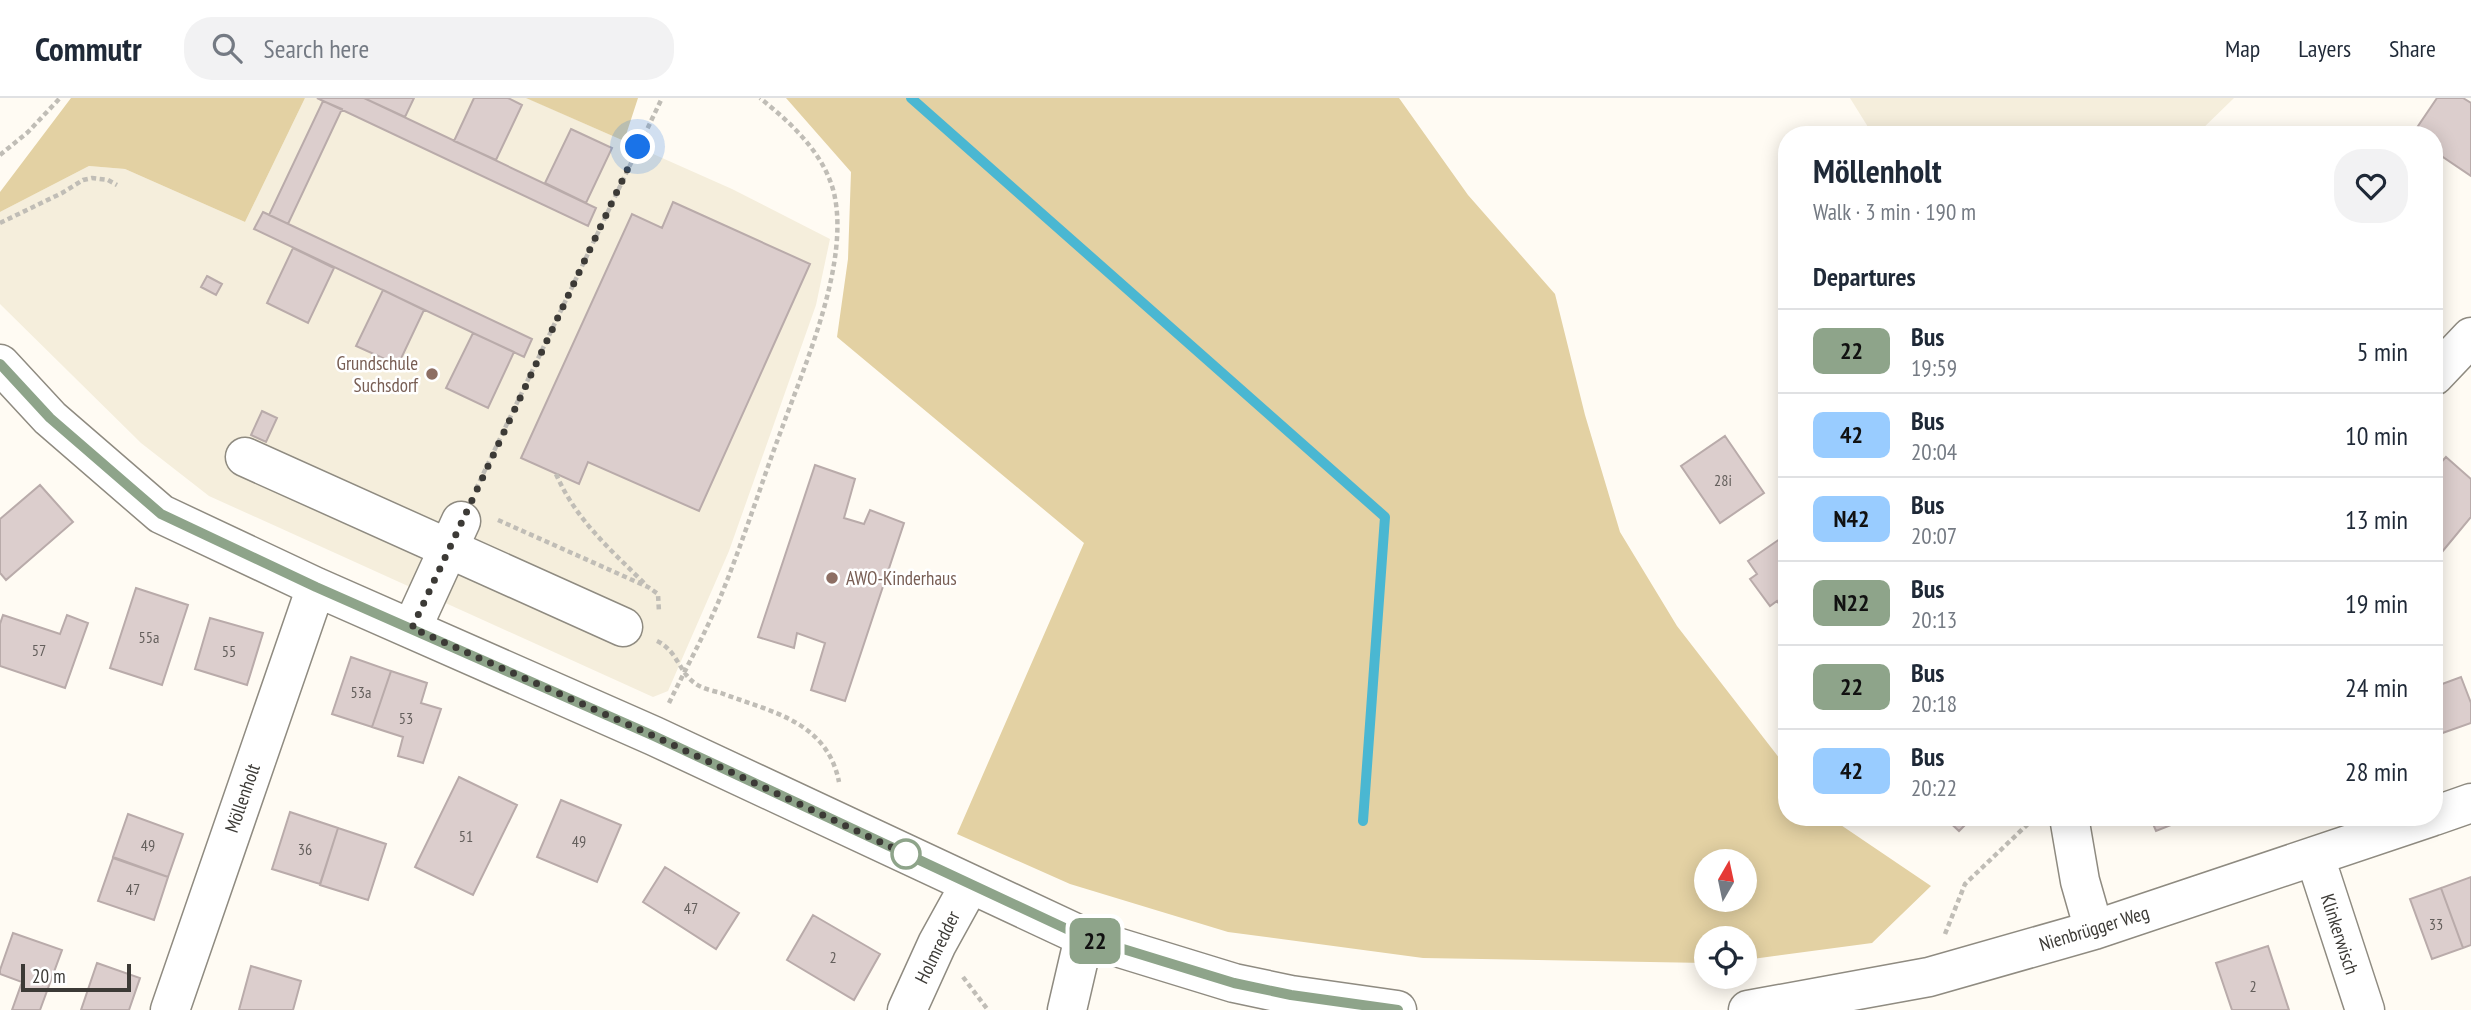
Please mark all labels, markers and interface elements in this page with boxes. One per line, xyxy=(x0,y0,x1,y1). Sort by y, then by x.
search box xyxy=(184,17,674,80)
text: Commutr xyxy=(35,27,142,70)
icon: search xyxy=(208,29,246,67)
text: Search here xyxy=(264,32,369,65)
text: Map xyxy=(2225,33,2260,64)
text: Layers xyxy=(2298,33,2351,64)
text: Share xyxy=(2389,33,2436,64)
your location xyxy=(620,129,655,164)
text: Möllenholt xyxy=(1813,149,1942,192)
button: heart xyxy=(2334,149,2408,223)
text: Walk · 3 min · 190 m xyxy=(1813,197,1976,226)
text: Departures xyxy=(1813,260,1916,293)
text: Bus xyxy=(1911,320,1944,353)
text: 22 xyxy=(1840,335,1863,366)
text: 5 min xyxy=(2357,335,2408,368)
place label: Grundschule Suchsdorf xyxy=(337,351,419,397)
text: 19:59 xyxy=(1911,353,1957,382)
marker: Grundschule Suchsdorf xyxy=(424,366,440,382)
text: Bus xyxy=(1911,404,1944,437)
text: 42 xyxy=(1840,419,1863,450)
text: 10 min xyxy=(2345,419,2408,452)
text: 20:04 xyxy=(1911,437,1957,466)
house number: 28i xyxy=(1714,470,1732,490)
text: Bus xyxy=(1911,488,1944,521)
text: N42 xyxy=(1834,503,1869,534)
text: 13 min xyxy=(2345,503,2408,536)
text: 20:07 xyxy=(1911,521,1957,550)
place label: AWO-Kinderhaus xyxy=(846,566,957,590)
marker: AWO-Kinderhaus xyxy=(824,570,840,586)
text: Bus xyxy=(1911,572,1944,605)
text: N22 xyxy=(1834,587,1869,618)
text: 19 min xyxy=(2345,587,2408,620)
text: 20:13 xyxy=(1911,605,1957,634)
house number: 55a xyxy=(139,627,159,647)
house number: 57 xyxy=(32,640,46,660)
house number: 55 xyxy=(222,641,236,661)
text: Bus xyxy=(1911,656,1944,689)
text: 22 xyxy=(1840,671,1863,702)
text: 24 min xyxy=(2345,671,2408,704)
house number: 53a xyxy=(351,682,371,702)
text: 20:18 xyxy=(1911,689,1957,718)
house number: 53 xyxy=(399,708,413,728)
text: Bus xyxy=(1911,740,1944,773)
text: 42 xyxy=(1840,755,1863,786)
text: 28 min xyxy=(2345,755,2408,788)
street label: Möllenholt xyxy=(219,760,265,836)
text: 20:22 xyxy=(1911,773,1957,802)
house number: 51 xyxy=(459,826,473,846)
house number: 49 xyxy=(572,831,586,851)
house number: 49 xyxy=(141,835,155,855)
house number: 36 xyxy=(298,839,312,859)
unlabelled marker xyxy=(891,839,921,869)
north arrow xyxy=(1694,849,1757,912)
map controls xyxy=(1694,849,1757,989)
house number: 47 xyxy=(126,879,140,899)
street label: Klinkerwisch xyxy=(2316,891,2364,977)
house number: 47 xyxy=(684,898,698,918)
street label: Nienbrügger Weg xyxy=(2036,900,2152,956)
street label: Holmredder xyxy=(909,906,965,987)
house number: 33 xyxy=(2429,914,2443,934)
line badge: 22 xyxy=(1064,918,1126,964)
text: 22 xyxy=(1084,925,1106,956)
button: locate xyxy=(1694,926,1757,989)
house number: 2 xyxy=(829,947,837,967)
scale bar xyxy=(21,961,131,993)
text: 20 m xyxy=(32,964,66,988)
house number: 2 xyxy=(2249,976,2257,996)

